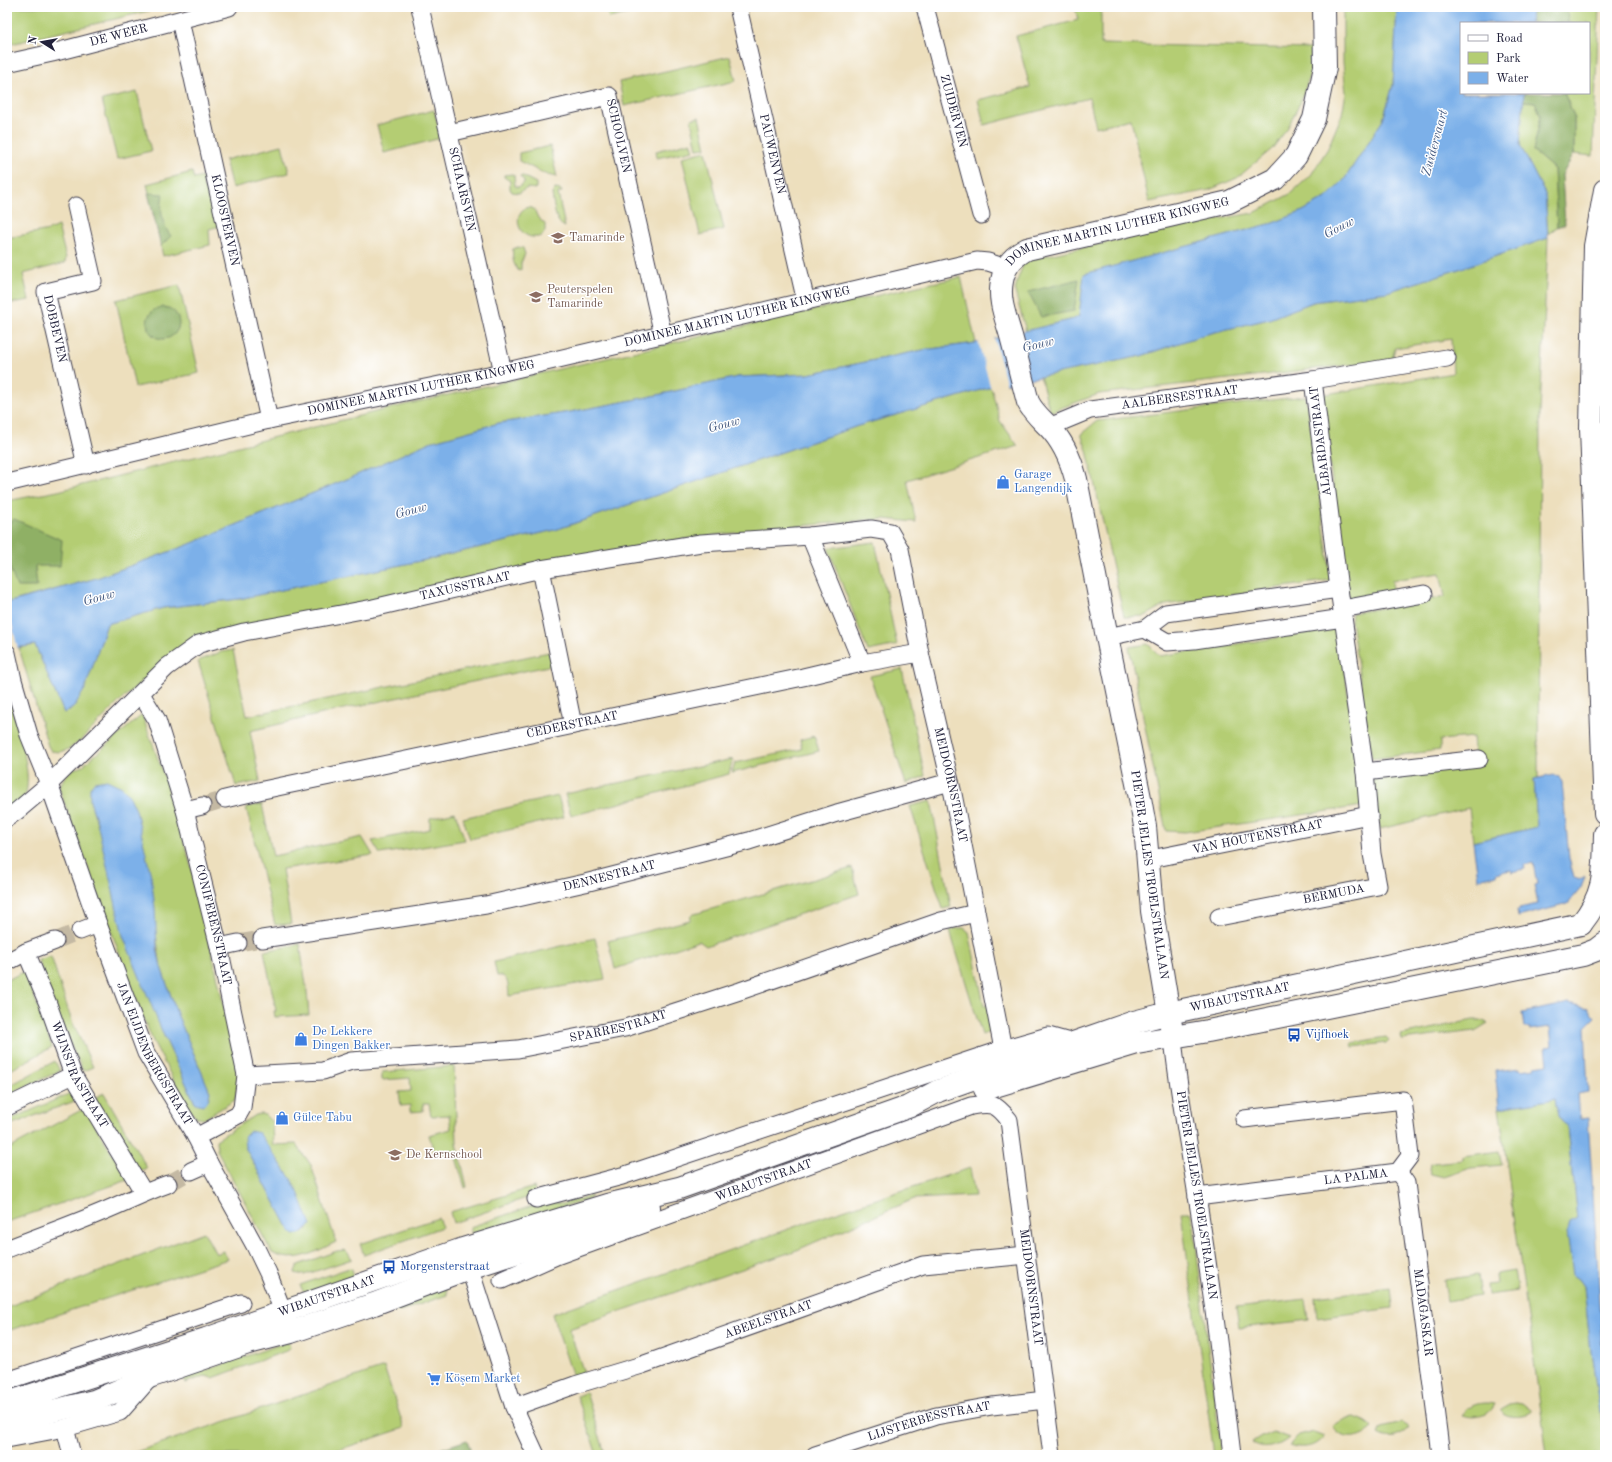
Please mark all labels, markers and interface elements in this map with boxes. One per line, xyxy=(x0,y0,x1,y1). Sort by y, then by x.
north arrow xyxy=(22,22,62,62)
street label: DE WEER xyxy=(89,22,149,49)
legend xyxy=(1460,22,1590,94)
text: Road xyxy=(1496,33,1523,45)
text: N xyxy=(27,35,40,46)
text: Park xyxy=(1496,53,1521,65)
text: Water xyxy=(1496,73,1529,85)
street label: ZUIDERVEN xyxy=(938,74,969,149)
street label: SCHOOLVEN xyxy=(604,97,632,174)
water label: Zuidervaart xyxy=(1420,108,1450,178)
street label: PAUWENVEN xyxy=(757,113,787,195)
street label: SCHAARSVEN xyxy=(446,146,477,233)
street label: KLOOSTERVEN xyxy=(208,173,241,267)
street label: DOMINEE MARTIN LUTHER KINGWEG xyxy=(1004,196,1231,268)
water label: Gouw xyxy=(1322,215,1357,241)
school or university icon: Tamarinde xyxy=(550,230,566,246)
place label: Tamarinde xyxy=(569,232,625,244)
place label: Peuterspelen Tamarinde xyxy=(547,284,614,310)
street label: DOMINEE MARTIN LUTHER KINGWEG xyxy=(623,285,852,349)
school or university icon: Peuterspelen Tamarinde xyxy=(528,289,544,305)
street label: DOBBEVEN xyxy=(41,294,68,364)
water label: Gouw xyxy=(1021,335,1056,355)
street label: DOMINEE MARTIN LUTHER KINGWEG xyxy=(307,359,537,418)
street label: AALBERSESTRAAT xyxy=(1121,384,1239,412)
street label: ALBARDASTRAAT xyxy=(1308,385,1334,497)
water label: Gouw xyxy=(707,414,742,435)
place label: Garage Langendijk xyxy=(1014,469,1073,495)
shop icon: Garage Langendijk xyxy=(995,474,1011,490)
water label: Gouw xyxy=(394,500,429,521)
street label: TAXUSSTRAAT xyxy=(418,570,512,603)
water label: Gouw xyxy=(82,587,117,608)
street label: CEDERSTRAAT xyxy=(525,710,619,741)
street label: MEIDOORNSTRAAT xyxy=(932,726,968,844)
street label: PIETER JELLES TROELSTRALAAN xyxy=(1128,770,1170,980)
street label: VAN HOUTENSTRAAT xyxy=(1191,818,1324,856)
street label: DENNESTRAAT xyxy=(562,859,657,894)
street label: CONIFERENSTRAAT xyxy=(193,863,233,986)
street label: BERMUDA xyxy=(1302,883,1366,906)
street label: JAN EIJDENBERGSTRAAT xyxy=(114,981,194,1128)
street label: WIBAUTSTRAAT xyxy=(1189,981,1291,1014)
street label: SPARRESTRAAT xyxy=(569,1009,668,1045)
street label: WIJNSTRASTRAAT xyxy=(49,1020,110,1130)
place label: De Lekkere Dingen Bakker xyxy=(312,1026,390,1052)
bus stop icon: Vijfhoek xyxy=(1286,1027,1302,1043)
place label: Vijfhoek xyxy=(1305,1029,1349,1041)
shop icon: De Lekkere Dingen Bakker xyxy=(293,1031,309,1047)
street label: PIETER JELLES TROELSTRALAAN xyxy=(1174,1090,1218,1300)
shop icon: Gülce Tabu xyxy=(274,1110,290,1126)
place label: Gülce Tabu xyxy=(293,1112,352,1124)
school or university icon: De Kernschool xyxy=(387,1147,403,1163)
place label: De Kernschool xyxy=(406,1149,482,1161)
street label: WIBAUTSTRAAT xyxy=(714,1158,814,1204)
street label: LA PALMA xyxy=(1323,1167,1388,1187)
street label: MEIDOORNSTRAAT xyxy=(1017,1228,1044,1346)
bus stop icon: Morgensterstraat xyxy=(381,1259,397,1275)
place label: Morgensterstraat xyxy=(400,1261,490,1273)
street label: MADAGASKAR xyxy=(1411,1268,1434,1357)
street label: WIBAUTSTRAAT xyxy=(277,1274,377,1319)
street label: ABEELSTRAAT xyxy=(723,1299,814,1341)
supermarket icon: Köşem Market xyxy=(426,1371,442,1387)
place label: Köşem Market xyxy=(445,1373,521,1385)
street label: LIJSTERBESSTRAAT xyxy=(866,1400,991,1444)

